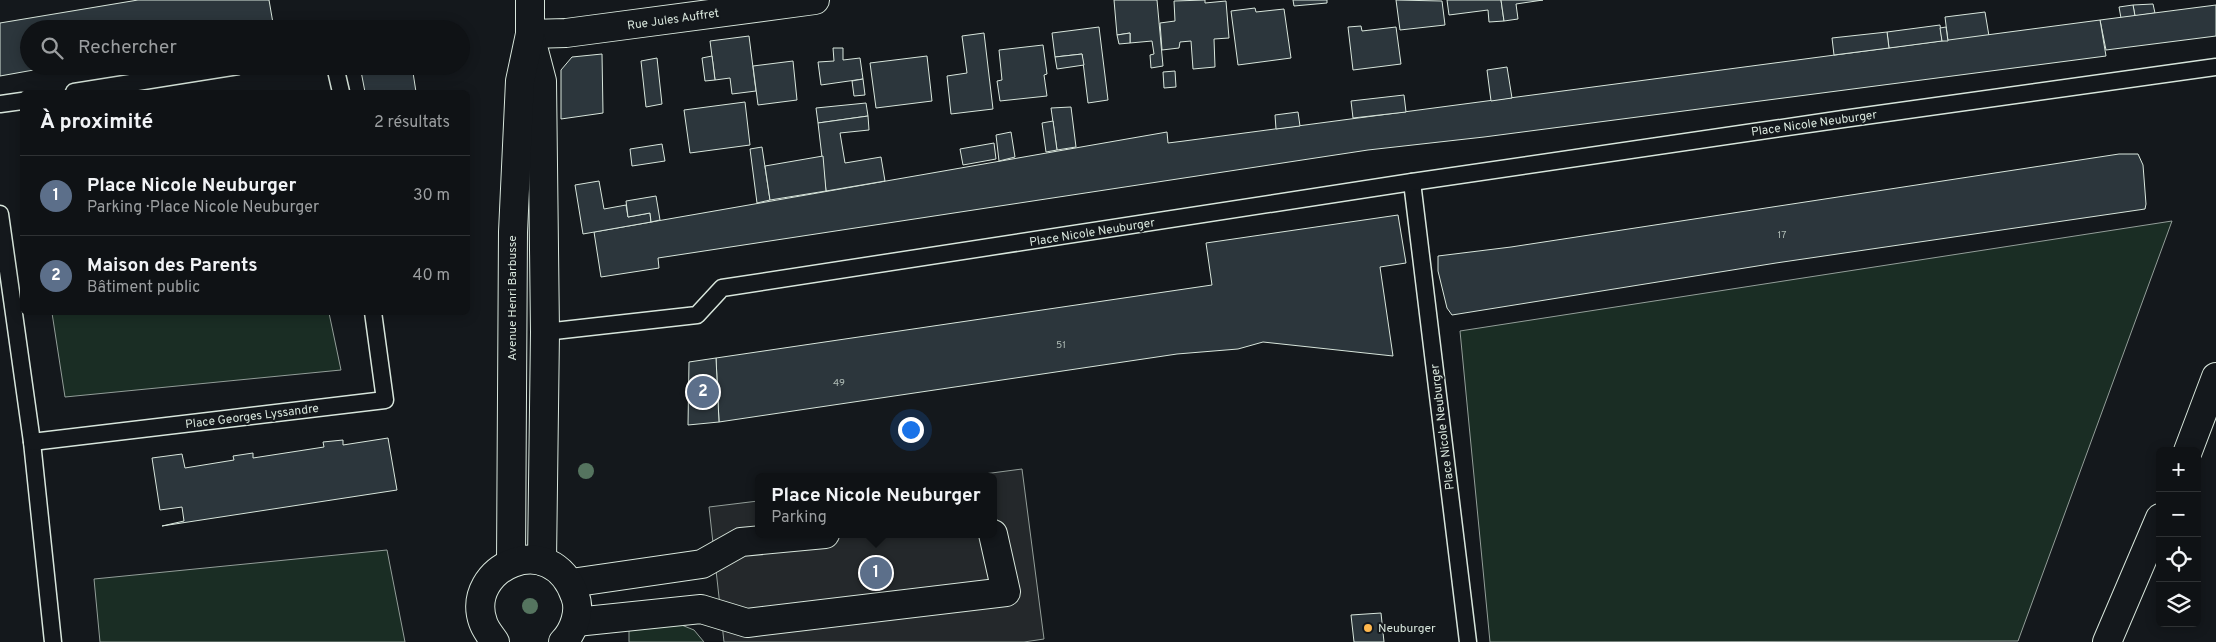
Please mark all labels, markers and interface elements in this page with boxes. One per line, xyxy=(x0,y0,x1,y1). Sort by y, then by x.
street label: Rue Jules Auffret xyxy=(626,6,720,34)
search box xyxy=(20,20,470,75)
icon: search xyxy=(38,34,66,62)
text: Rechercher xyxy=(78,36,177,60)
street label: Place Nicole Neuburger xyxy=(1750,107,1878,141)
text: À proximité xyxy=(40,109,153,136)
text: 2 résultats xyxy=(374,113,450,133)
text: Place Nicole Neuburger xyxy=(87,174,296,198)
text: 1 xyxy=(53,186,59,206)
text: 30 m xyxy=(413,186,450,206)
text: Parking · Place Nicole Neuburger xyxy=(87,198,319,218)
street label: Place Nicole Neuburger xyxy=(1028,215,1156,251)
house number: 17 xyxy=(1778,229,1786,242)
street label: Avenue Henri Barbusse xyxy=(505,235,521,361)
text: Maison des Parents xyxy=(87,254,258,278)
text: 2 xyxy=(51,266,61,286)
text: 40 m xyxy=(412,266,450,286)
text: Bâtiment public xyxy=(87,278,200,298)
house number: 51 xyxy=(1056,339,1066,352)
street label: Place Nicole Neuburger xyxy=(1427,363,1459,491)
pin: 2 xyxy=(687,373,719,411)
house number: 49 xyxy=(833,377,845,390)
street label: Place Georges Lyssandre xyxy=(184,401,320,433)
your location xyxy=(898,417,924,443)
map controls xyxy=(2156,447,2201,627)
button: + xyxy=(2156,447,2201,492)
popup xyxy=(755,473,997,538)
text: Place Nicole Neuburger xyxy=(771,484,981,508)
button: − xyxy=(2156,492,2201,537)
text: Parking xyxy=(771,508,827,528)
button: locate xyxy=(2156,537,2201,582)
pin: 1 xyxy=(860,554,892,592)
button: layers xyxy=(2156,582,2201,627)
place label: Neuburger xyxy=(1378,621,1436,637)
marker: Neuburger xyxy=(1362,622,1374,634)

